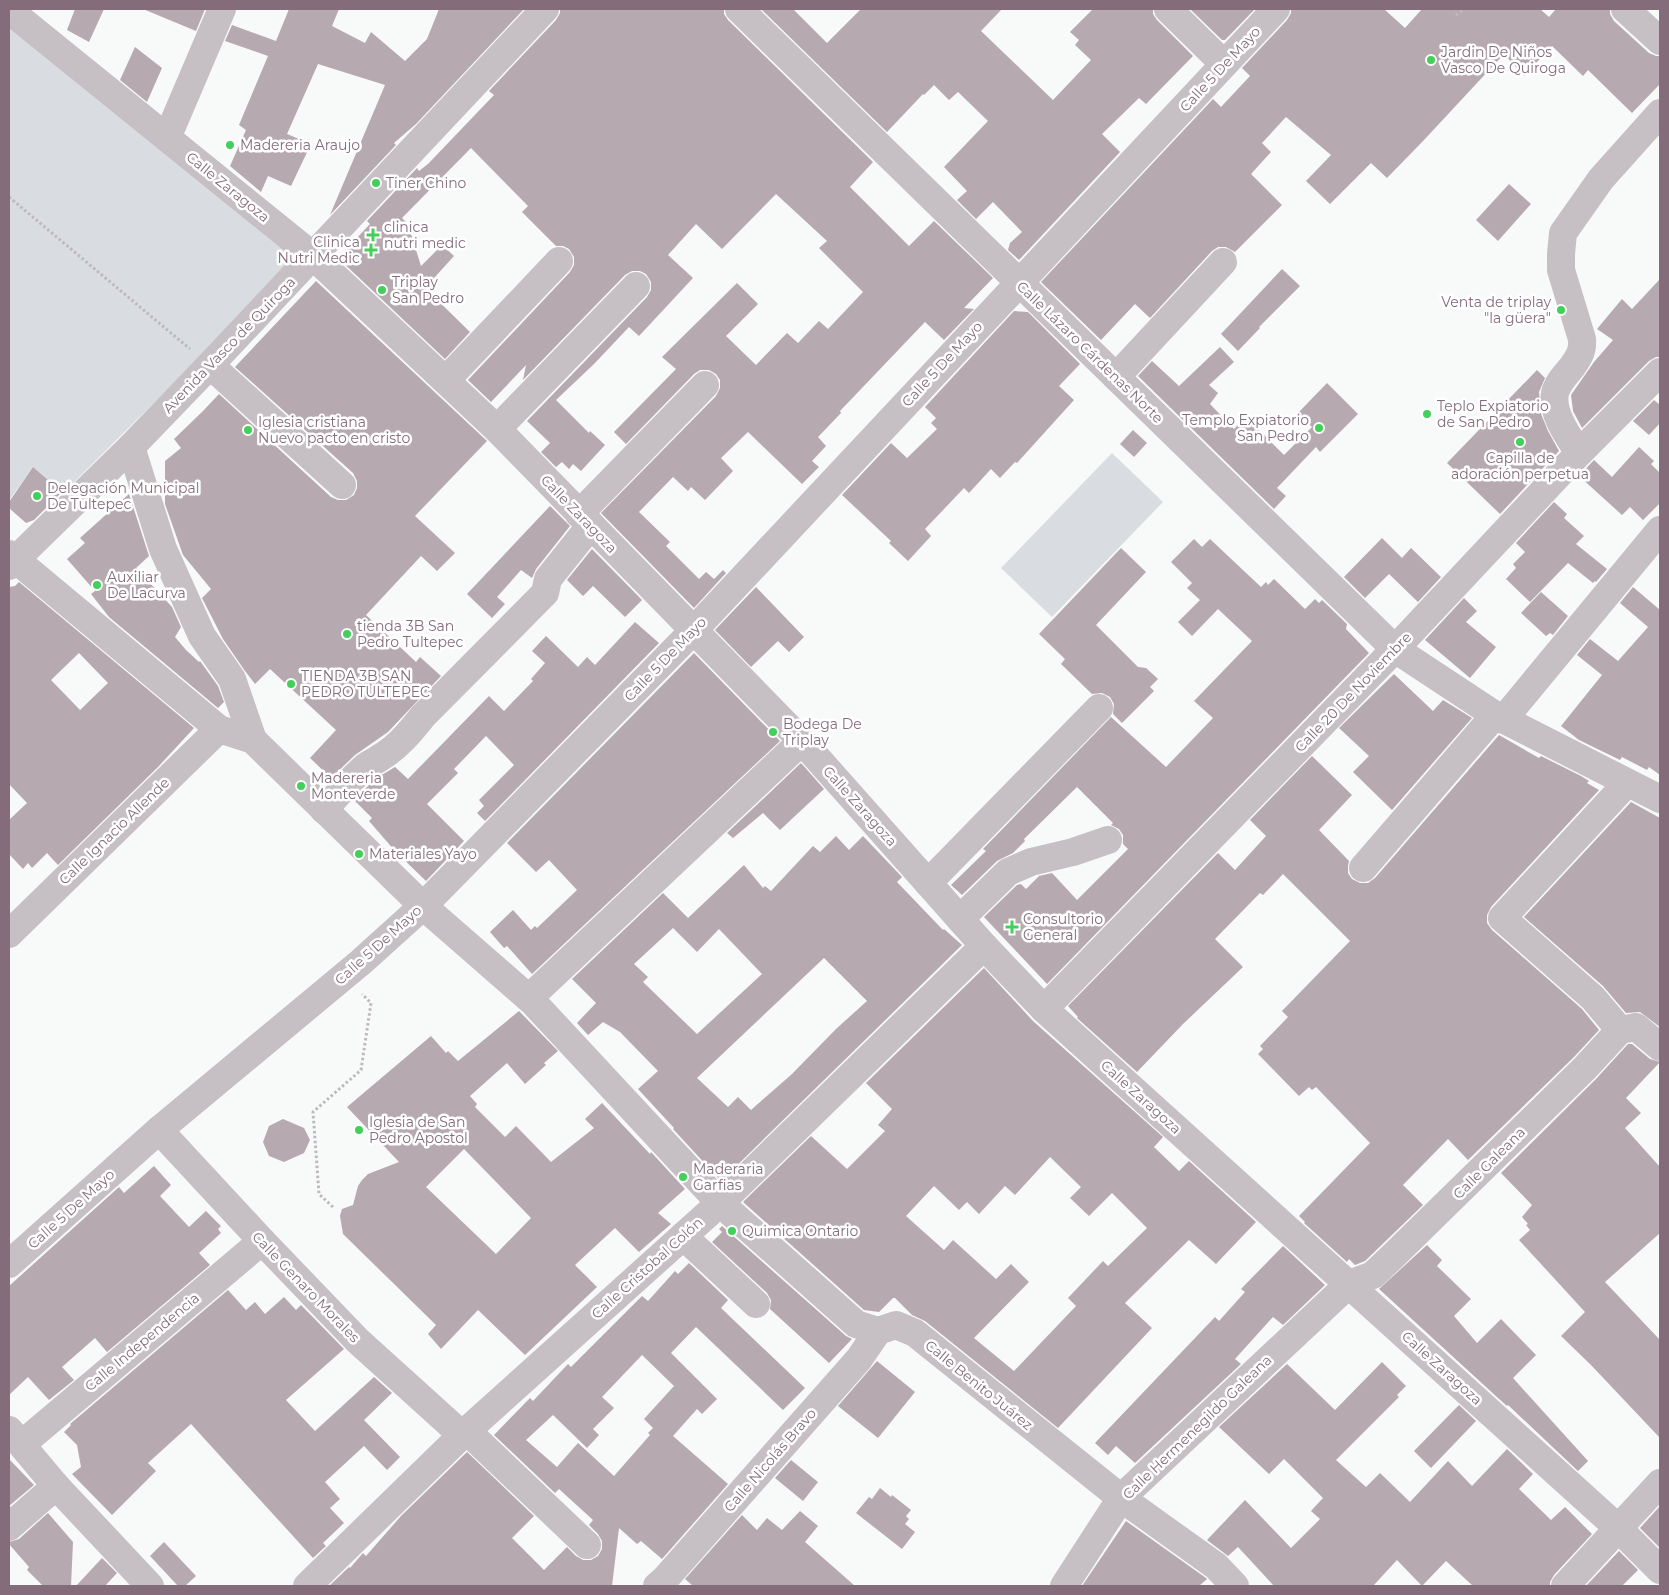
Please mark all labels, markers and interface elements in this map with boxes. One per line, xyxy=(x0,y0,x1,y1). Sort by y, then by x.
street label: Calle 5 De Mayo xyxy=(1176,22,1264,116)
place label: Jardin De Niños Vasco De Quiroga xyxy=(1440,43,1566,77)
marker: Jardin De Niños Vasco De Quiroga xyxy=(1425,54,1437,66)
place label: Madereria Araujo xyxy=(240,136,360,154)
marker: Madereria Araujo xyxy=(224,139,236,151)
street label: Calle Zaragoza xyxy=(183,148,273,226)
place label: Tiner Chino xyxy=(386,174,467,192)
marker: Tiner Chino xyxy=(370,177,382,189)
place label: clinica nutri medic xyxy=(384,218,466,252)
marker: clinica nutri medic xyxy=(366,228,380,242)
place label: Clinica Nutri Medic xyxy=(278,233,360,267)
marker: Clinica Nutri Medic xyxy=(364,243,378,257)
street label: Avenida Vasco de Quiroga xyxy=(159,273,299,417)
place label: Triplay San Pedro xyxy=(392,273,464,307)
street label: Calle Lázaro Cárdenas Norte xyxy=(1013,277,1167,427)
marker: Triplay San Pedro xyxy=(376,284,388,296)
place label: Venta de triplay "la güera" xyxy=(1441,293,1551,327)
marker: Venta de triplay "la güera" xyxy=(1555,304,1567,316)
street label: Calle 5 De Mayo xyxy=(898,317,986,411)
place label: Teplo Expiatorio de San Pedro xyxy=(1437,397,1549,431)
marker: Teplo Expiatorio de San Pedro xyxy=(1421,408,1433,420)
place label: Templo Expiatorio San Pedro xyxy=(1182,411,1309,445)
place label: Iglesia cristiana Nuevo pacto en cristo xyxy=(258,413,410,447)
marker: Templo Expiatorio San Pedro xyxy=(1313,422,1325,434)
marker: Iglesia cristiana Nuevo pacto en cristo xyxy=(242,424,254,436)
marker: Capilla de adoración perpetua xyxy=(1514,436,1526,448)
place label: Capilla de adoración perpetua xyxy=(1451,449,1589,483)
street label: Calle Zaragoza xyxy=(537,471,621,557)
place label: Delegación Municipal De Tultepec xyxy=(47,479,200,513)
marker: Delegación Municipal De Tultepec xyxy=(31,490,43,502)
place label: Auxiliar De Lacurva xyxy=(107,568,186,602)
marker: Auxiliar De Lacurva xyxy=(91,579,103,591)
street label: Calle 5 De Mayo xyxy=(620,613,710,705)
place label: tienda 3B San Pedro Tultepec xyxy=(357,617,463,651)
marker: tienda 3B San Pedro Tultepec xyxy=(341,628,353,640)
street label: Calle 20 De Noviembre xyxy=(1291,628,1415,756)
place label: TIENDA 3B SAN PEDRO TULTEPEC xyxy=(301,667,430,701)
marker: TIENDA 3B SAN PEDRO TULTEPEC xyxy=(285,678,297,690)
place label: Bodega De Triplay xyxy=(783,715,862,749)
marker: Bodega De Triplay xyxy=(767,726,779,738)
street label: Calle Zaragoza xyxy=(819,762,901,850)
place label: Madereria Monteverde xyxy=(311,769,396,803)
street label: Calle Ignacio Allende xyxy=(55,774,173,888)
marker: Madereria Monteverde xyxy=(295,780,307,792)
place label: Materiales Yayo xyxy=(369,845,477,863)
marker: Materiales Yayo xyxy=(353,848,365,860)
street label: Calle 5 De Mayo xyxy=(331,901,425,989)
place label: Consultorio General xyxy=(1023,910,1103,944)
marker: Consultorio General xyxy=(1005,920,1019,934)
street label: Calle Zaragoza xyxy=(1097,1056,1185,1138)
place label: Iglesia de San Pedro Apostol xyxy=(369,1113,468,1147)
street label: Calle Galeana xyxy=(1449,1123,1529,1203)
marker: Iglesia de San Pedro Apostol xyxy=(353,1124,365,1136)
place label: Maderaria Garfias xyxy=(693,1160,763,1194)
street label: Calle 5 De Mayo xyxy=(24,1165,118,1253)
marker: Maderaria Garfias xyxy=(677,1171,689,1183)
street label: Calle Cristobal Colón xyxy=(588,1213,706,1323)
place label: Quimica Ontario xyxy=(742,1222,858,1240)
marker: Quimica Ontario xyxy=(726,1225,738,1237)
street label: Calle Genaro Morales xyxy=(248,1228,364,1346)
street label: Calle Independencia xyxy=(81,1289,203,1395)
street label: Calle Zaragoza xyxy=(1398,1327,1486,1409)
street label: Calle Benito Juárez xyxy=(922,1336,1036,1434)
street label: Calle Hermenegildo Galeana xyxy=(1119,1351,1275,1503)
street label: Calle Nicolás Bravo xyxy=(720,1404,820,1516)

